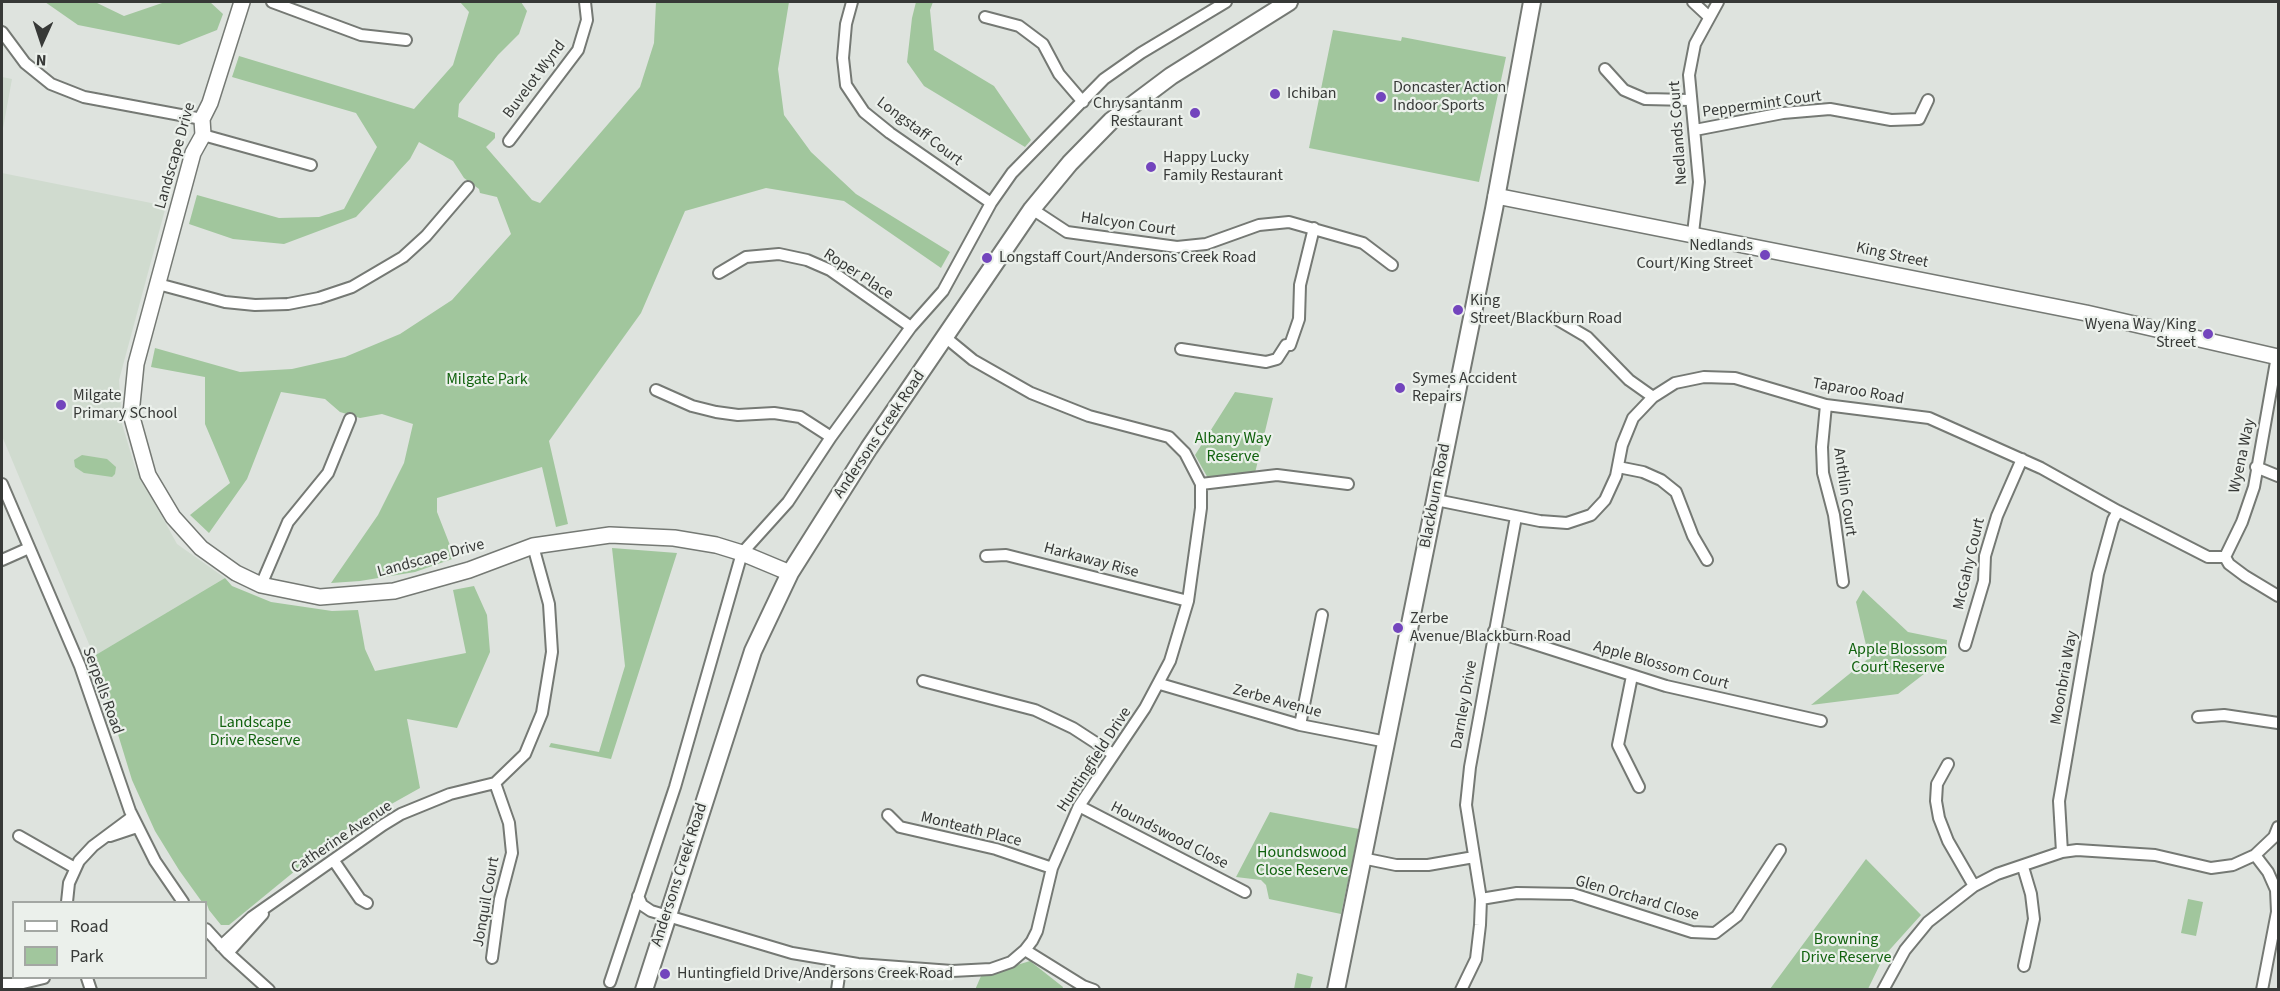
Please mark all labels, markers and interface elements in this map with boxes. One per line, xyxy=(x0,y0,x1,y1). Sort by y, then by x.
north arrow xyxy=(12,12,72,72)
street label: Buvelot Wynd xyxy=(500,37,570,123)
text: N xyxy=(35,49,47,71)
place label: Doncaster Action Indoor Sports xyxy=(1393,78,1506,116)
street label: Nedlands Court xyxy=(1666,80,1692,186)
place label: Ichiban xyxy=(1287,84,1337,104)
marker: Ichiban xyxy=(1268,87,1282,101)
street label: Peppermint Court xyxy=(1701,87,1823,123)
marker: Doncaster Action Indoor Sports xyxy=(1374,90,1388,104)
street label: Longstaff Court xyxy=(872,93,966,171)
place label: Chrysantanm Restaurant xyxy=(1093,94,1183,132)
street label: Landscape Drive xyxy=(152,100,200,212)
marker: Chrysantanm Restaurant xyxy=(1188,106,1202,120)
place label: Happy Lucky Family Restaurant xyxy=(1163,148,1283,186)
marker: Happy Lucky Family Restaurant xyxy=(1144,160,1158,174)
street label: Halcyon Court xyxy=(1079,209,1177,241)
place label: Nedlands Court/King Street xyxy=(1636,236,1753,274)
street label: King Street xyxy=(1854,239,1930,273)
street label: Roper Place xyxy=(820,245,896,305)
place label: Longstaff Court/Andersons Creek Road xyxy=(999,248,1256,268)
marker: Nedlands Court/King Street xyxy=(1758,248,1772,262)
marker: Longstaff Court/Andersons Creek Road xyxy=(980,251,994,265)
place label: King Street/Blackburn Road xyxy=(1470,291,1622,329)
marker: King Street/Blackburn Road xyxy=(1451,303,1465,317)
place label: Wyena Way/King Street xyxy=(2085,315,2196,353)
marker: Wyena Way/King Street xyxy=(2201,327,2215,341)
street label: Andersons Creek Road xyxy=(830,368,930,502)
place label: Symes Accident Repairs xyxy=(1412,369,1517,407)
park label: Milgate Park xyxy=(446,370,528,390)
street label: Taparoo Road xyxy=(1811,375,1905,409)
marker: Symes Accident Repairs xyxy=(1393,381,1407,395)
place label: Milgate Primary SChool xyxy=(73,386,177,424)
marker: Milgate Primary SChool xyxy=(54,398,68,412)
street label: Wyena Way xyxy=(2226,417,2260,495)
park label: Albany Way Reserve xyxy=(1195,429,1271,467)
street label: Blackburn Road xyxy=(1416,442,1456,550)
street label: Anthlin Court xyxy=(1828,447,1860,537)
street label: McGahy Court xyxy=(1950,516,1990,612)
street label: Landscape Drive xyxy=(375,535,487,583)
street label: Harkaway Rise xyxy=(1041,539,1141,583)
place label: Zerbe Avenue/Blackburn Road xyxy=(1410,609,1571,647)
marker: Zerbe Avenue/Blackburn Road xyxy=(1391,621,1405,635)
street label: Moonbria Way xyxy=(2047,629,2083,727)
street label: Apple Blossom Court xyxy=(1591,638,1731,694)
park label: Apple Blossom Court Reserve xyxy=(1848,640,1948,678)
street label: Serpells Road xyxy=(77,645,127,737)
street label: Darnley Drive xyxy=(1448,659,1482,751)
street label: Zerbe Avenue xyxy=(1231,681,1323,723)
street label: Huntingfield Drive xyxy=(1054,704,1136,816)
park label: Landscape Drive Reserve xyxy=(210,713,300,751)
street label: Catherine Avenue xyxy=(288,797,396,879)
street label: Houndswood Close xyxy=(1107,798,1231,874)
street label: Andersons Creek Road xyxy=(648,801,712,949)
street label: Monteath Place xyxy=(919,808,1023,852)
park label: Houndswood Close Reserve xyxy=(1256,843,1348,881)
street label: Jonquil Court xyxy=(470,855,504,949)
street label: Glen Orchard Close xyxy=(1573,872,1701,926)
legend xyxy=(12,901,207,979)
text: Road xyxy=(70,914,109,939)
park label: Browning Drive Reserve xyxy=(1801,930,1891,968)
text: Park xyxy=(70,944,104,969)
place label: Huntingfield Drive/Andersons Creek Road xyxy=(677,964,953,984)
marker: Huntingfield Drive/Andersons Creek Road xyxy=(658,967,672,981)

